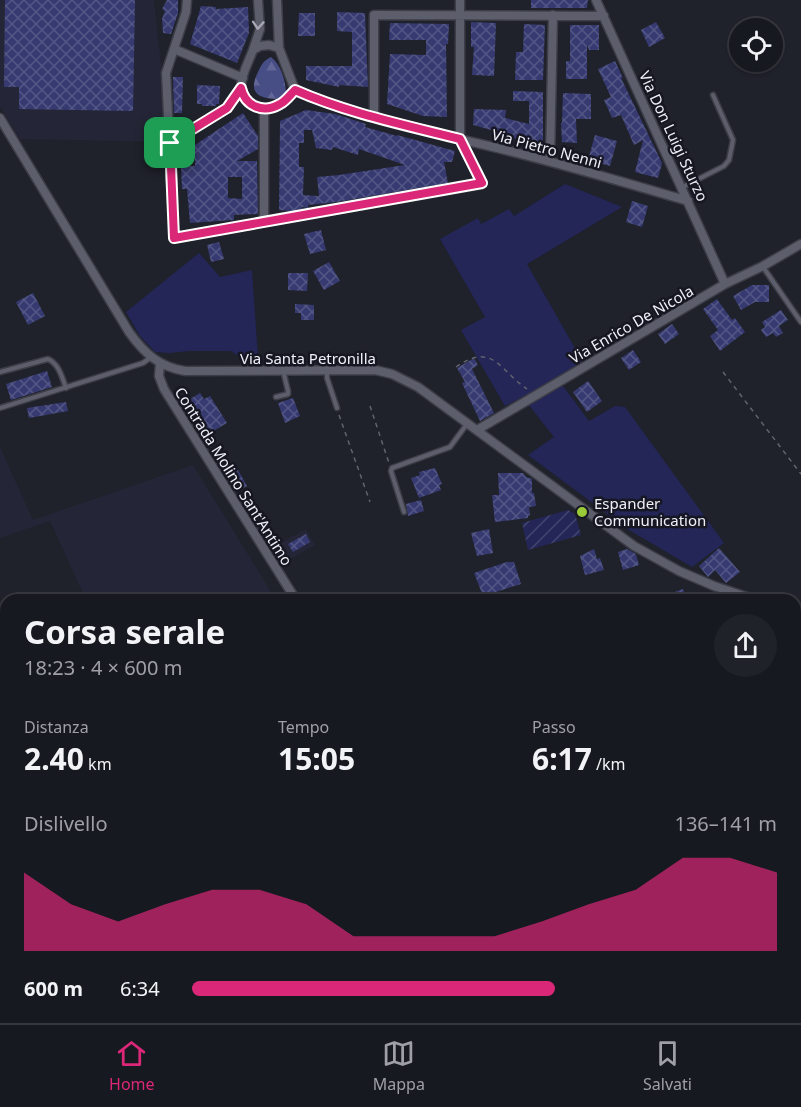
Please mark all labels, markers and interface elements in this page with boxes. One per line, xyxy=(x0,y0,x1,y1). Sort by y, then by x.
map controls xyxy=(729,18,783,72)
button: locate xyxy=(729,18,783,72)
one-way arrow xyxy=(252,21,265,30)
street label: Via Don Luigi Sturzo xyxy=(635,68,713,204)
pin xyxy=(144,117,195,168)
street label: Via Pietro Nenni xyxy=(490,124,604,172)
icon: arrive xyxy=(153,126,186,159)
street label: Via Enrico De Nicola xyxy=(565,280,697,368)
street label: Via Santa Petronilla xyxy=(240,348,376,368)
street label: Contrada Molino Sant'Antimo xyxy=(171,383,297,569)
place label: Espander Communication xyxy=(594,493,706,530)
marker: Espander Communication xyxy=(575,505,589,519)
text: Corsa serale xyxy=(24,609,225,654)
button: share xyxy=(714,614,777,677)
text: 18:23 · 4 × 600 m xyxy=(24,654,182,681)
text: Distanza xyxy=(24,716,89,738)
text: Tempo xyxy=(278,716,329,738)
text: Passo xyxy=(532,716,576,738)
text: 2.40 xyxy=(24,738,84,779)
text: 15:05 xyxy=(278,738,355,779)
text: 6:17 xyxy=(532,738,592,779)
text: km xyxy=(84,753,112,775)
text: /km xyxy=(592,753,626,775)
text: Dislivello xyxy=(24,810,108,837)
text: 136–141 m xyxy=(674,810,777,837)
text: 600 m xyxy=(24,975,83,1002)
text: 6:34 xyxy=(120,975,160,1002)
tab: Home xyxy=(109,1037,155,1095)
tab: Mappa xyxy=(373,1037,425,1095)
tab: Salvati xyxy=(643,1037,692,1095)

